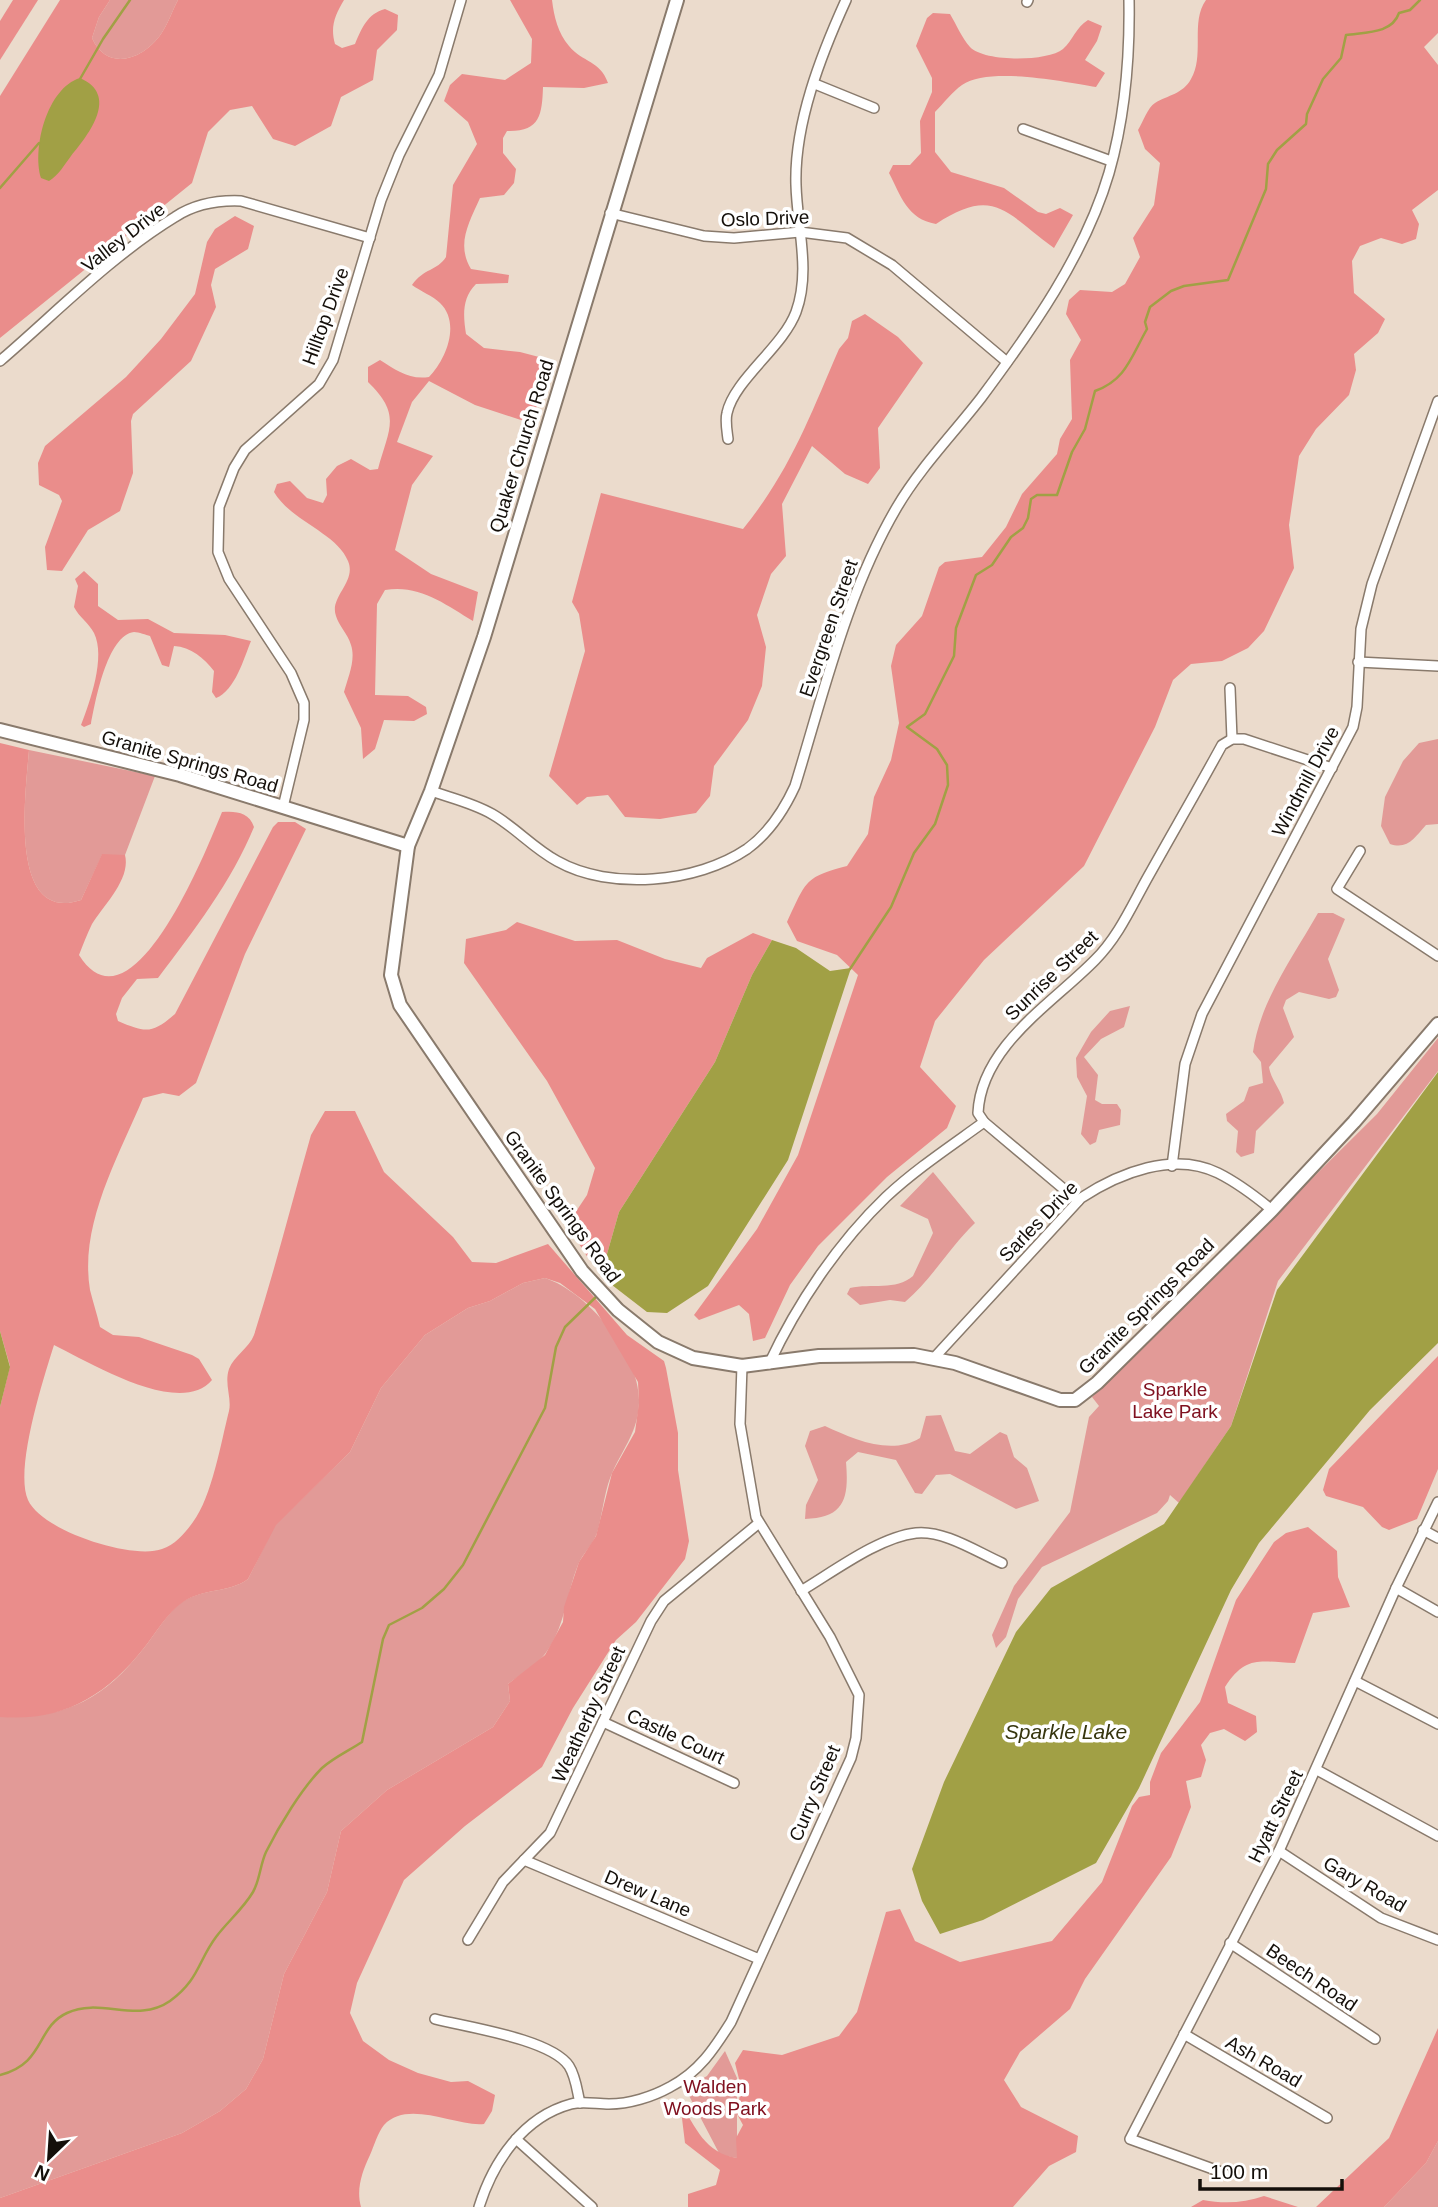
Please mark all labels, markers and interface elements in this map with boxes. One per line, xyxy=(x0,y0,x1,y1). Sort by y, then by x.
street label: Valley Drive xyxy=(77,198,169,276)
street label: Oslo Drive xyxy=(720,206,810,231)
street label: Hilltop Drive xyxy=(298,264,353,368)
street label: Quaker Church Road xyxy=(485,357,558,535)
street label: Evergreen Street xyxy=(795,556,862,699)
street label: Windmill Drive xyxy=(1268,723,1343,840)
street label: Granite Springs Road xyxy=(99,726,281,797)
street label: Sunrise Street xyxy=(1001,925,1102,1025)
street label: Granite Springs Road xyxy=(500,1126,625,1286)
street label: Sarles Drive xyxy=(995,1177,1082,1266)
street label: Granite Springs Road xyxy=(1074,1234,1218,1378)
park label: Sparkle Lake Park xyxy=(1132,1379,1218,1422)
street label: Weatherby Street xyxy=(548,1642,629,1785)
street label: Castle Court xyxy=(623,1705,729,1769)
water label: Sparkle Lake xyxy=(1005,1720,1127,1743)
street label: Curry Street xyxy=(785,1741,844,1844)
street label: Hyatt Street xyxy=(1244,1766,1307,1866)
street label: Gary Road xyxy=(1320,1852,1410,1916)
street label: Drew Lane xyxy=(601,1866,694,1921)
street label: Beech Road xyxy=(1262,1939,1361,2015)
street label: Ash Road xyxy=(1222,2031,1305,2091)
park label: Walden Woods Park xyxy=(663,2076,767,2119)
north arrow xyxy=(14,2123,84,2193)
scale bar xyxy=(1200,2148,1342,2192)
text: 100 m xyxy=(1210,2160,1268,2183)
text: N xyxy=(31,2161,53,2185)

